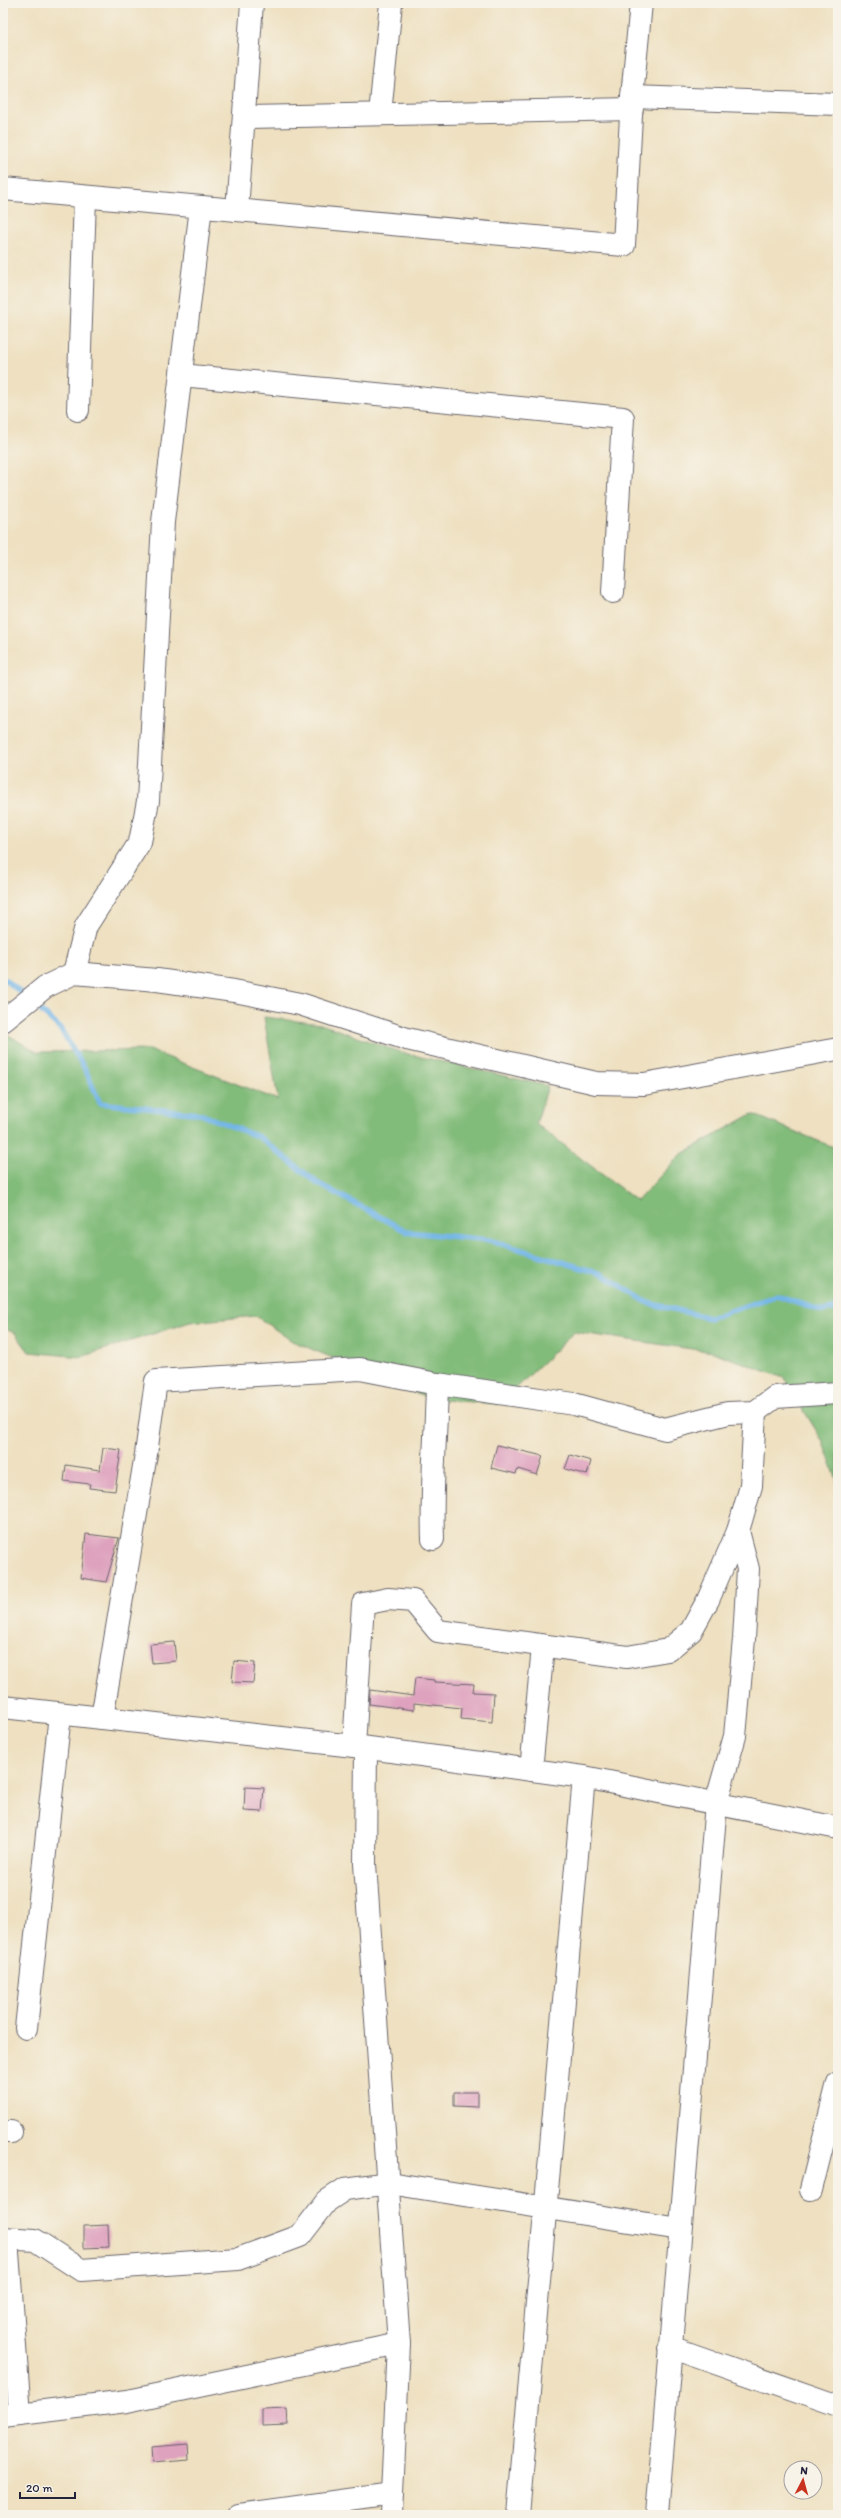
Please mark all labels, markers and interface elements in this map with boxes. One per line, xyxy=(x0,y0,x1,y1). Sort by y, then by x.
north arrow xyxy=(783,2460,823,2500)
text: N xyxy=(800,2464,808,2477)
scale bar xyxy=(20,2474,75,2500)
text: 20 m xyxy=(26,2481,53,2495)

